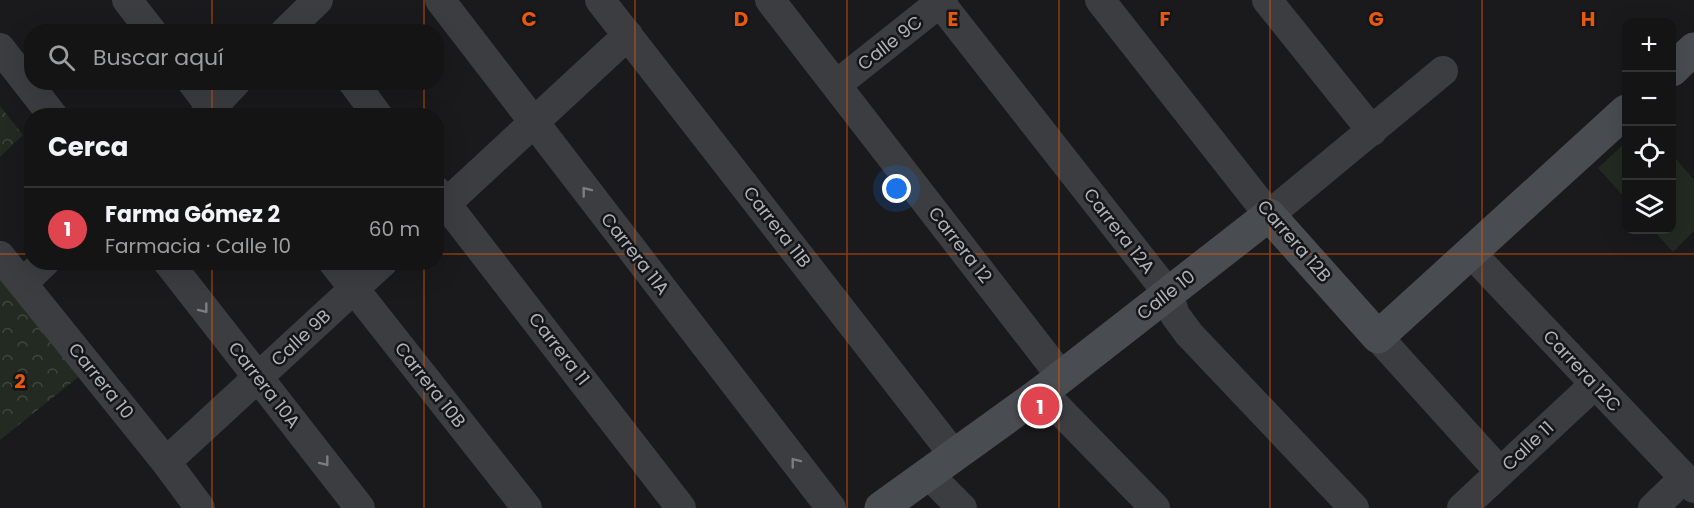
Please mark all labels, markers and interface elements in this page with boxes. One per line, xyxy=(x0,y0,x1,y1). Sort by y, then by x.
text: C xyxy=(521,5,537,33)
text: D xyxy=(734,5,748,33)
text: E xyxy=(948,5,958,33)
text: F xyxy=(1160,5,1171,33)
text: G xyxy=(1368,5,1384,33)
text: H xyxy=(1581,5,1595,33)
street label: Calle 9C xyxy=(852,9,927,76)
map controls xyxy=(1622,18,1676,234)
button: + xyxy=(1622,18,1676,72)
search box xyxy=(24,24,444,90)
icon: search xyxy=(45,41,78,74)
text: Buscar aquí xyxy=(93,42,224,73)
button: − xyxy=(1622,72,1676,126)
button: locate xyxy=(1622,126,1676,180)
text: Cerca xyxy=(48,129,128,165)
your location xyxy=(882,174,911,203)
button: layers xyxy=(1622,180,1676,234)
street label: Carrera 11B xyxy=(738,181,817,273)
street label: Carrera 12A xyxy=(1078,183,1161,279)
one-way arrow xyxy=(583,187,594,198)
street label: Carrera 12B xyxy=(1252,194,1337,287)
text: Farma Gómez 2 xyxy=(105,199,280,230)
street label: Carrera 12 xyxy=(923,201,998,288)
street label: Carrera 11A xyxy=(595,207,675,300)
text: 1 xyxy=(64,215,71,243)
text: 60 m xyxy=(369,215,420,243)
text: Farmacia · Calle 10 xyxy=(105,232,291,260)
street label: Calle 10 xyxy=(1131,264,1200,325)
one-way arrow xyxy=(197,302,208,313)
street label: Calle 9B xyxy=(265,304,336,372)
street label: Carrera 11 xyxy=(523,307,596,390)
street label: Carrera 12C xyxy=(1538,324,1627,417)
street label: Carrera 10A xyxy=(223,336,306,433)
street label: Carrera 10 xyxy=(63,337,140,424)
street label: Carrera 10B xyxy=(389,337,472,433)
text: 2 xyxy=(14,367,26,395)
pin: 1 xyxy=(1020,384,1060,428)
street label: Calle 11 xyxy=(1496,415,1559,476)
one-way arrow xyxy=(317,455,328,466)
one-way arrow xyxy=(792,457,803,468)

